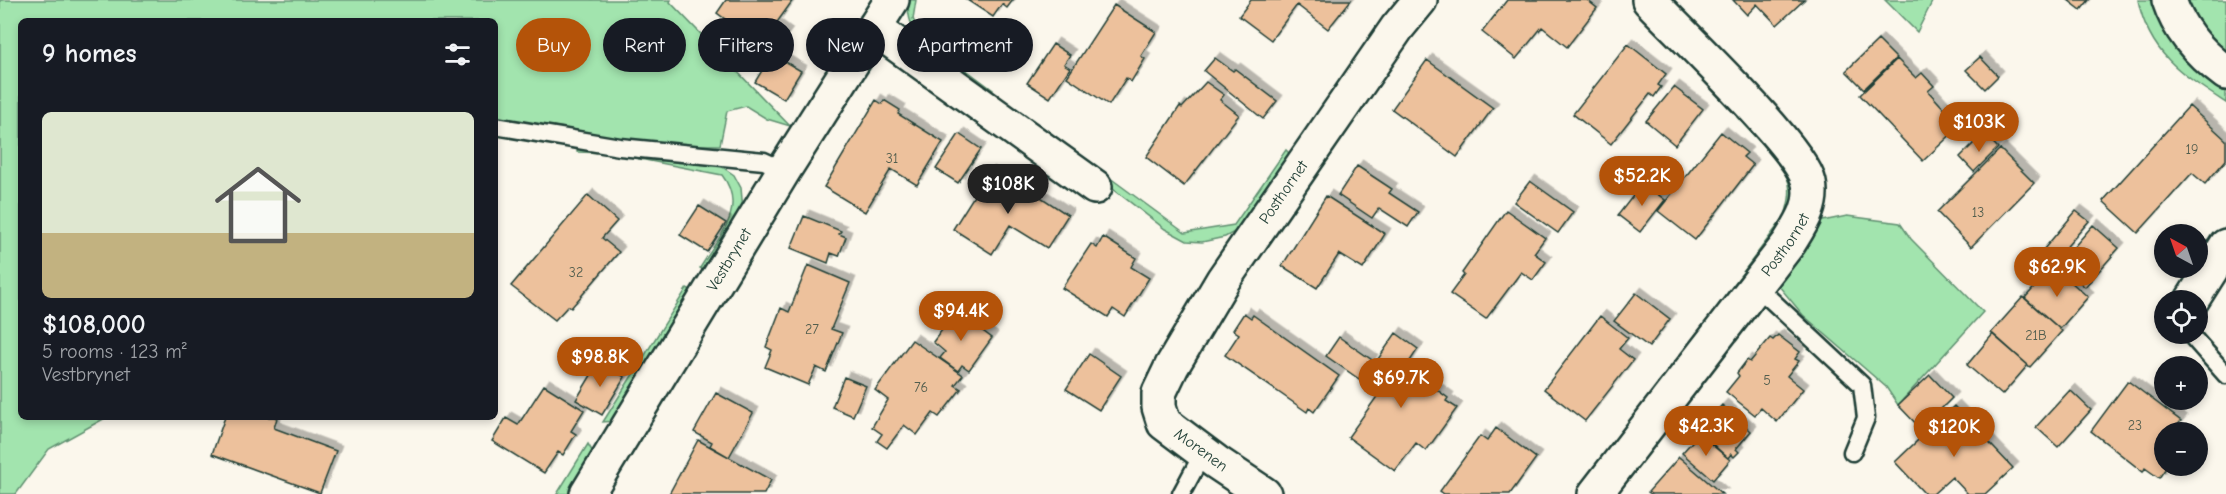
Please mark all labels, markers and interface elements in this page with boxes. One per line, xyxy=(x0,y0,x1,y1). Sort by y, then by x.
chip: Buy xyxy=(516,18,591,72)
chip: Rent xyxy=(603,18,686,72)
chip: Filters xyxy=(698,18,794,72)
chip: New xyxy=(806,18,885,72)
chip: Apartment xyxy=(897,18,1033,72)
icon: filters xyxy=(441,38,474,71)
text: 9 homes xyxy=(42,39,137,69)
pin: $103K xyxy=(1937,102,2021,153)
text: $103K xyxy=(1953,110,2005,133)
house number: 19 xyxy=(2186,141,2198,158)
house number: 31 xyxy=(886,150,898,167)
icon: home xyxy=(204,151,312,259)
pin: $52.2K xyxy=(1593,156,1691,207)
street label: Posthornet xyxy=(1255,157,1312,227)
pin: $108K xyxy=(966,164,1050,215)
text: $52.2K xyxy=(1613,164,1671,187)
text: $108K xyxy=(982,172,1034,195)
house number: 13 xyxy=(1972,204,1984,221)
street label: Posthornet xyxy=(1758,210,1814,280)
north arrow xyxy=(2154,224,2208,278)
map controls xyxy=(2154,224,2208,476)
street label: Vestbrynet xyxy=(703,225,756,295)
pin: $62.9K xyxy=(2008,247,2106,298)
text: $62.9K xyxy=(2028,255,2086,278)
house number: 32 xyxy=(569,264,583,281)
button: locate xyxy=(2154,290,2208,344)
pin: $94.4K xyxy=(912,291,1010,342)
text: $94.4K xyxy=(933,299,989,322)
text: $108,000 xyxy=(42,310,146,340)
house number: 27 xyxy=(805,321,819,338)
house number: 21B xyxy=(2025,327,2047,344)
pin: $98.8K xyxy=(551,337,649,388)
text: 5 rooms · 123 m² xyxy=(42,340,187,363)
text: $98.8K xyxy=(571,345,629,368)
button: + xyxy=(2154,356,2208,410)
pin: $69.7K xyxy=(1352,358,1450,409)
text: Vestbrynet xyxy=(42,363,130,386)
text: $69.7K xyxy=(1373,366,1429,389)
house number: 5 xyxy=(1763,372,1771,389)
house number: 76 xyxy=(914,379,928,396)
pin: $42.3K xyxy=(1657,406,1755,457)
pin: $120K xyxy=(1912,407,1996,458)
text: $42.3K xyxy=(1678,414,1734,437)
text: $120K xyxy=(1928,415,1980,438)
house number: 23 xyxy=(2128,417,2142,434)
button: − xyxy=(2154,422,2208,476)
street label: Morenen xyxy=(1171,425,1231,475)

